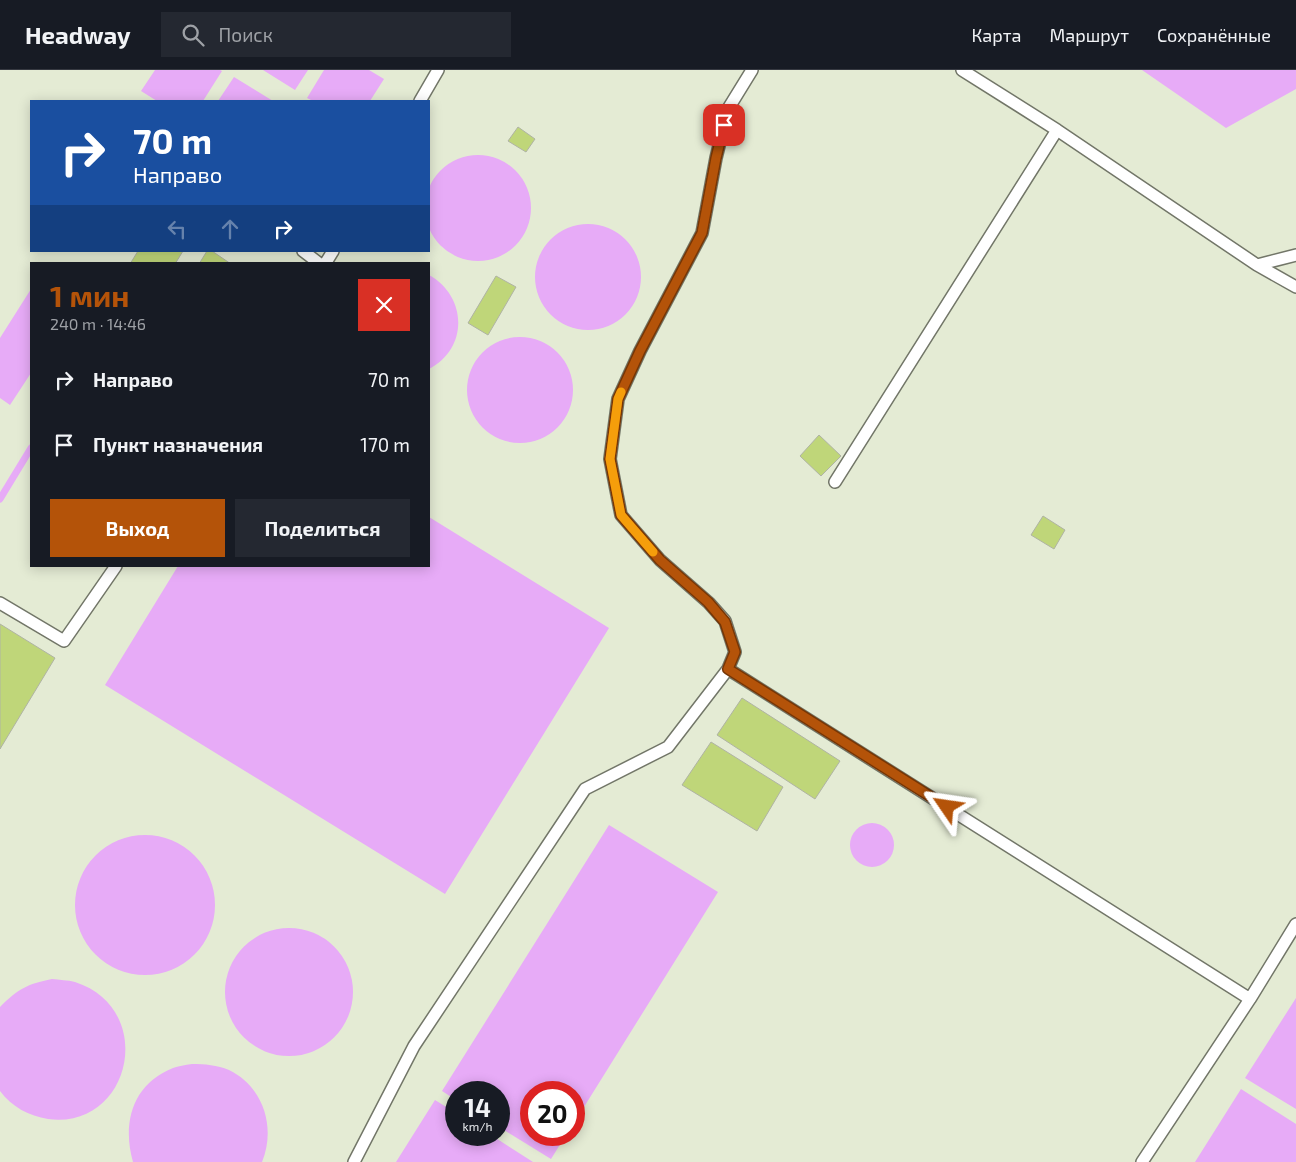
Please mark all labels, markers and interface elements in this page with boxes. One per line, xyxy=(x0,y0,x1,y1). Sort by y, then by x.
search box xyxy=(161,12,511,57)
text: Headway xyxy=(25,20,131,49)
icon: search xyxy=(179,21,207,49)
text: Поиск xyxy=(219,23,273,46)
text: Карта xyxy=(971,24,1021,46)
text: Маршрут xyxy=(1049,24,1129,46)
text: Сохранённые xyxy=(1157,24,1271,46)
pin xyxy=(703,104,745,146)
icon: arrive xyxy=(710,111,738,139)
text: 70 m xyxy=(133,119,212,161)
icon: right xyxy=(50,120,115,185)
text: Направо xyxy=(133,161,222,187)
icon: left xyxy=(163,215,191,243)
icon: ahead xyxy=(216,215,244,243)
icon: right xyxy=(269,215,297,243)
text: 1 мин xyxy=(50,277,129,313)
button: close xyxy=(358,279,410,331)
text: 240 m · 14:46 xyxy=(50,314,146,333)
icon: right xyxy=(50,366,78,394)
text: Направо xyxy=(93,368,173,391)
text: 70 m xyxy=(368,368,410,391)
icon: arrive xyxy=(50,431,78,459)
text: Пункт назначения xyxy=(93,433,263,456)
text: 170 m xyxy=(360,433,410,456)
button: Выход xyxy=(50,499,225,557)
button: Поделиться xyxy=(235,499,410,557)
position arrow xyxy=(920,780,972,832)
speed limit sign: 20 xyxy=(520,1081,585,1146)
text: 14 xyxy=(464,1092,491,1122)
text: km/h xyxy=(463,1119,492,1133)

